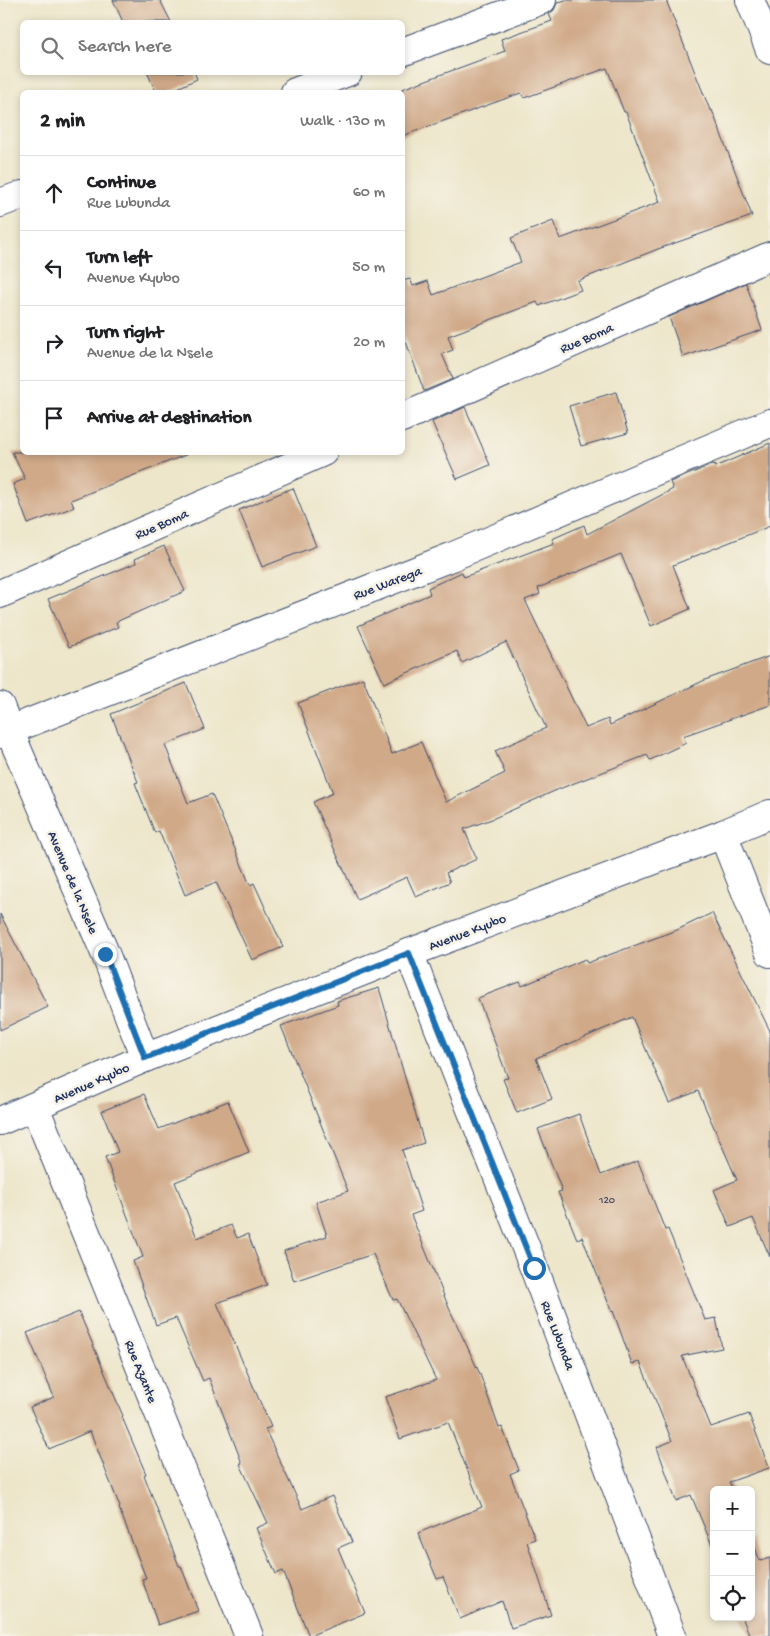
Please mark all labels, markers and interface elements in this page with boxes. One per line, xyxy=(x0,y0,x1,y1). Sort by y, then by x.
search box xyxy=(20,20,405,75)
icon: search xyxy=(38,34,66,62)
text: Search here xyxy=(78,36,172,59)
text: 2 min xyxy=(40,110,85,135)
text: Walk · 130 m xyxy=(300,113,385,132)
text: Continue xyxy=(87,172,156,195)
icon: ahead xyxy=(40,179,68,207)
text: 60 m xyxy=(353,184,385,203)
text: Rue Lubunda xyxy=(87,195,170,214)
text: Turn left xyxy=(87,247,151,270)
icon: left xyxy=(40,254,68,282)
text: 50 m xyxy=(352,259,385,278)
text: Avenue Kyubo xyxy=(87,270,180,289)
street label: Rue Boma xyxy=(558,320,617,359)
text: Turn right xyxy=(87,322,163,345)
icon: right xyxy=(40,329,68,357)
text: 20 m xyxy=(353,334,385,353)
text: Avenue de la Nsele xyxy=(87,345,213,364)
icon: arrive xyxy=(40,404,68,432)
text: Arrive at destination xyxy=(87,407,251,430)
street label: Rue Boma xyxy=(133,506,192,545)
street label: Rue Warega xyxy=(351,563,426,605)
street label: Avenue de la Nsele xyxy=(42,829,101,938)
street label: Avenue Kyubo xyxy=(427,911,509,956)
route end xyxy=(94,943,117,966)
street label: Avenue Kyubo xyxy=(51,1060,133,1109)
house number: 120 xyxy=(598,1195,615,1207)
route start xyxy=(523,1257,546,1280)
street label: Rue Lubunda xyxy=(536,1299,578,1374)
street label: Rue Azante xyxy=(119,1338,160,1407)
map controls xyxy=(710,1486,755,1621)
button: + xyxy=(710,1486,755,1531)
button: − xyxy=(710,1531,755,1576)
button: locate xyxy=(710,1576,755,1621)

